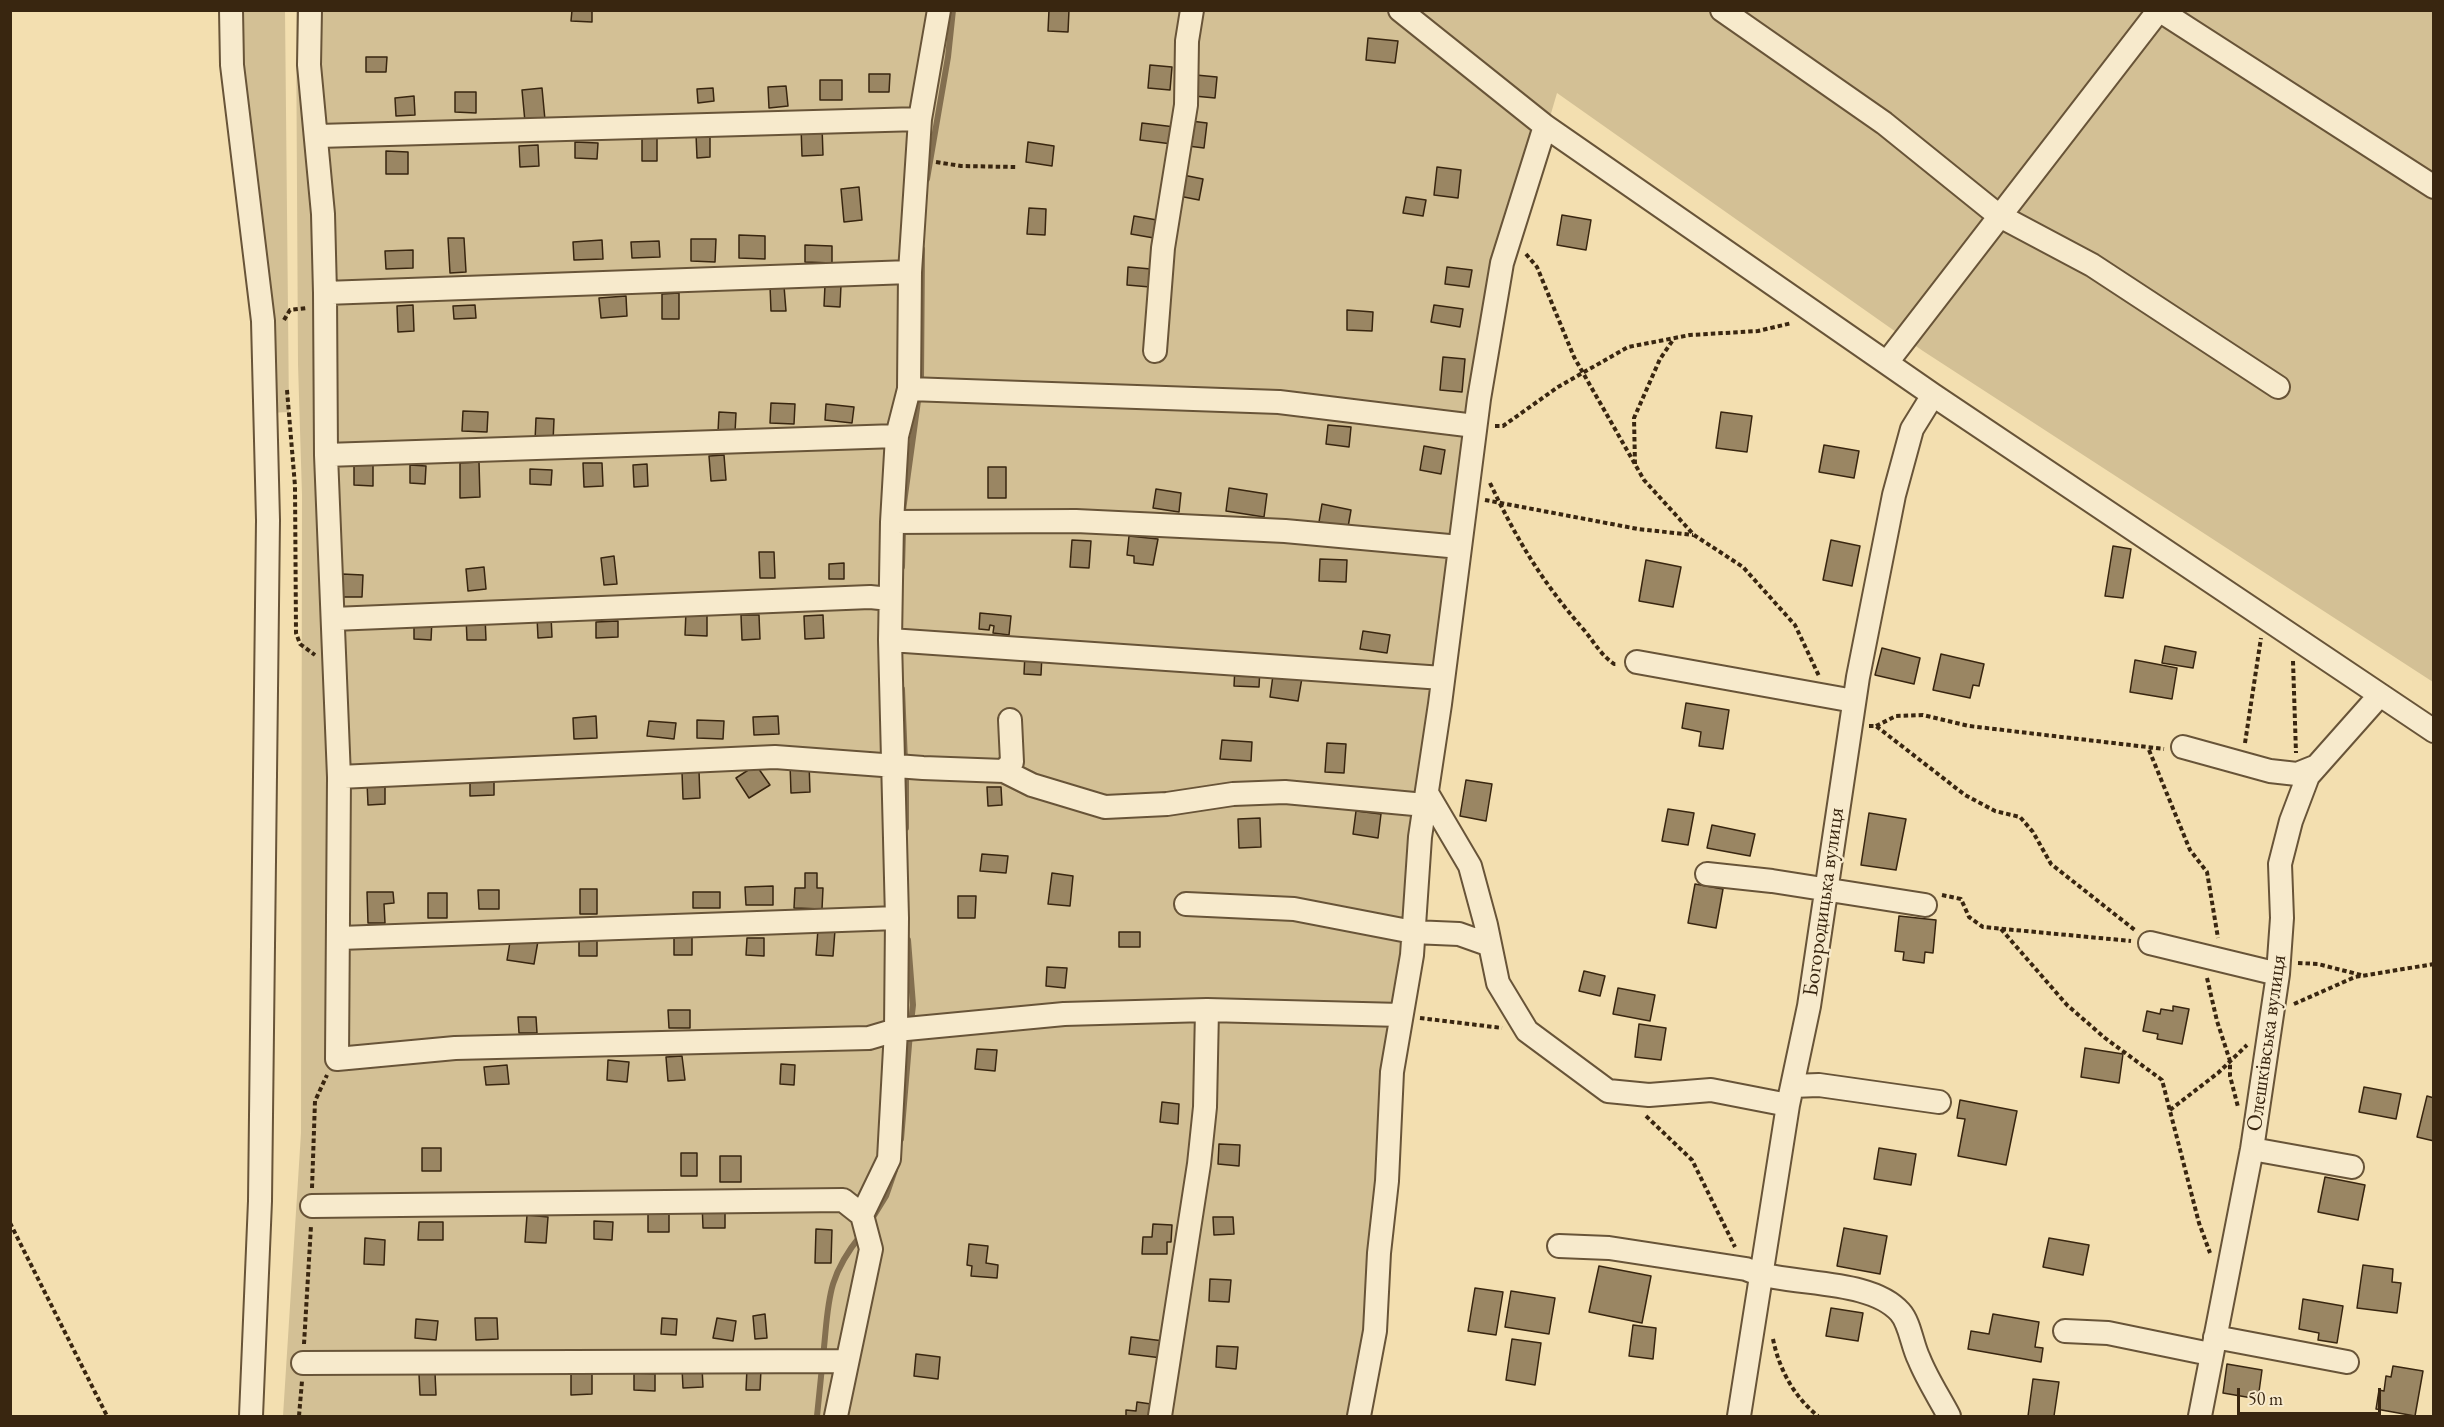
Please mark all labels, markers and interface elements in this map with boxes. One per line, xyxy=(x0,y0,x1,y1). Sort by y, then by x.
street label: Богородицька вулиця xyxy=(1798,806,1850,998)
street label: Олешківська вулиця xyxy=(2242,953,2292,1133)
scale bar xyxy=(2240,1376,2384,1414)
text: 50 m xyxy=(2248,1387,2283,1410)

